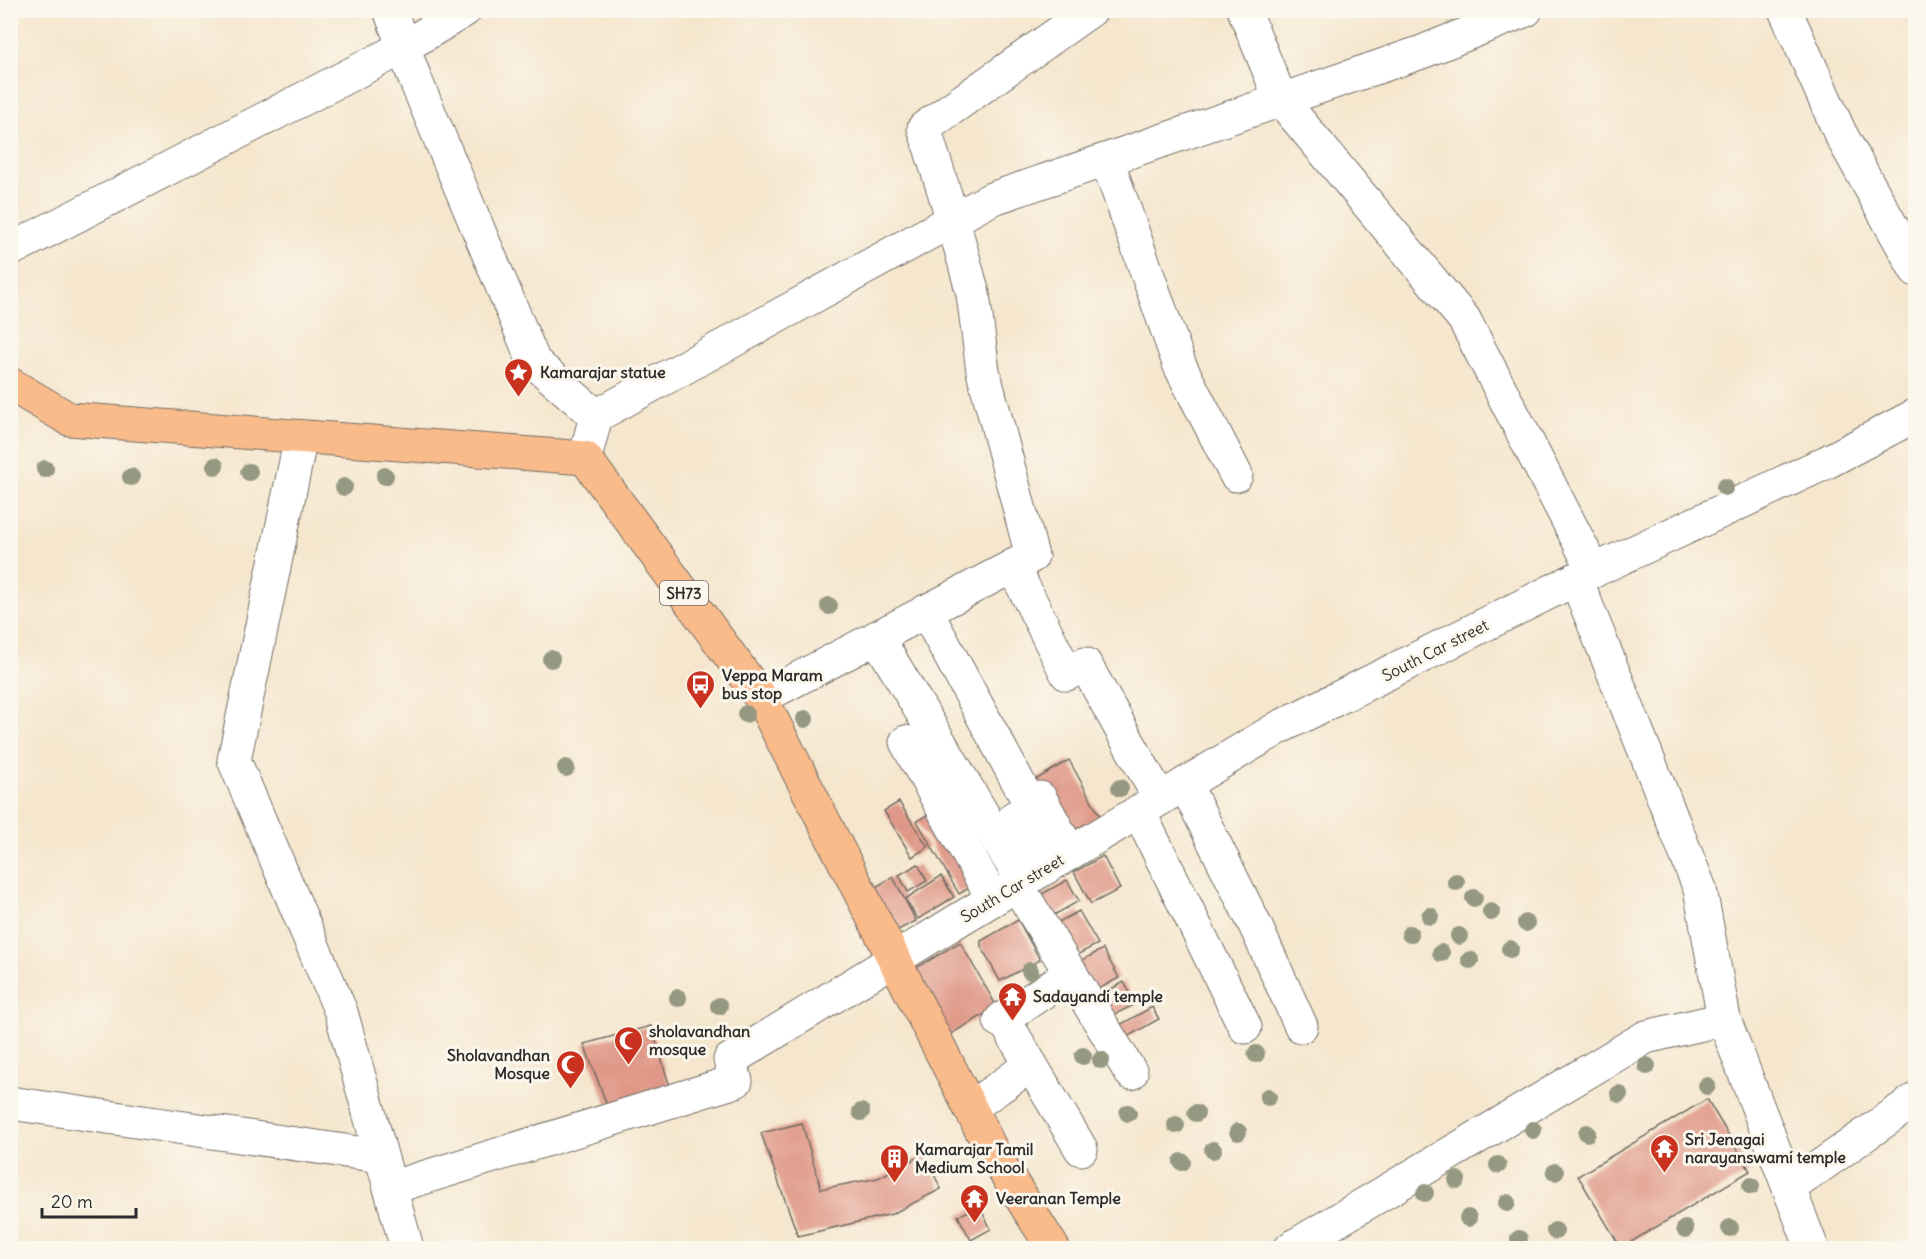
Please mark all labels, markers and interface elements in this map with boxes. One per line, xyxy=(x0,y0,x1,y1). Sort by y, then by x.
place icon: Kamarajar statue xyxy=(503,356,535,398)
place label: Kamarajar statue xyxy=(540,362,666,382)
road number: SH73 xyxy=(660,581,708,605)
street label: South Car street xyxy=(1378,614,1492,685)
place label: Veppa Maram bus stop xyxy=(722,665,823,704)
bus stop icon: Veppa Maram bus stop xyxy=(685,668,717,710)
street label: South Car street xyxy=(957,849,1068,927)
temple icon: Sadayandi temple xyxy=(996,980,1028,1022)
place label: Sadayandi temple xyxy=(1033,986,1163,1007)
place label: sholavandhan mosque xyxy=(649,1021,750,1060)
mosque icon: sholavandhan mosque xyxy=(612,1024,644,1066)
place label: Sholavandhan Mosque xyxy=(447,1045,550,1084)
mosque icon: Sholavandhan Mosque xyxy=(555,1048,587,1090)
place label: Sri Jenagai narayanswami temple xyxy=(1685,1129,1846,1168)
temple icon: Sri Jenagai narayanswami temple xyxy=(1648,1132,1680,1174)
place label: Kamarajar Tamil Medium School xyxy=(915,1139,1033,1177)
building icon: Kamarajar Tamil Medium School xyxy=(878,1142,910,1184)
scale bar xyxy=(42,1181,136,1219)
temple icon: Veeranan Temple xyxy=(959,1182,991,1224)
place label: Veeranan Temple xyxy=(996,1188,1121,1209)
text: 20 m xyxy=(51,1190,93,1213)

